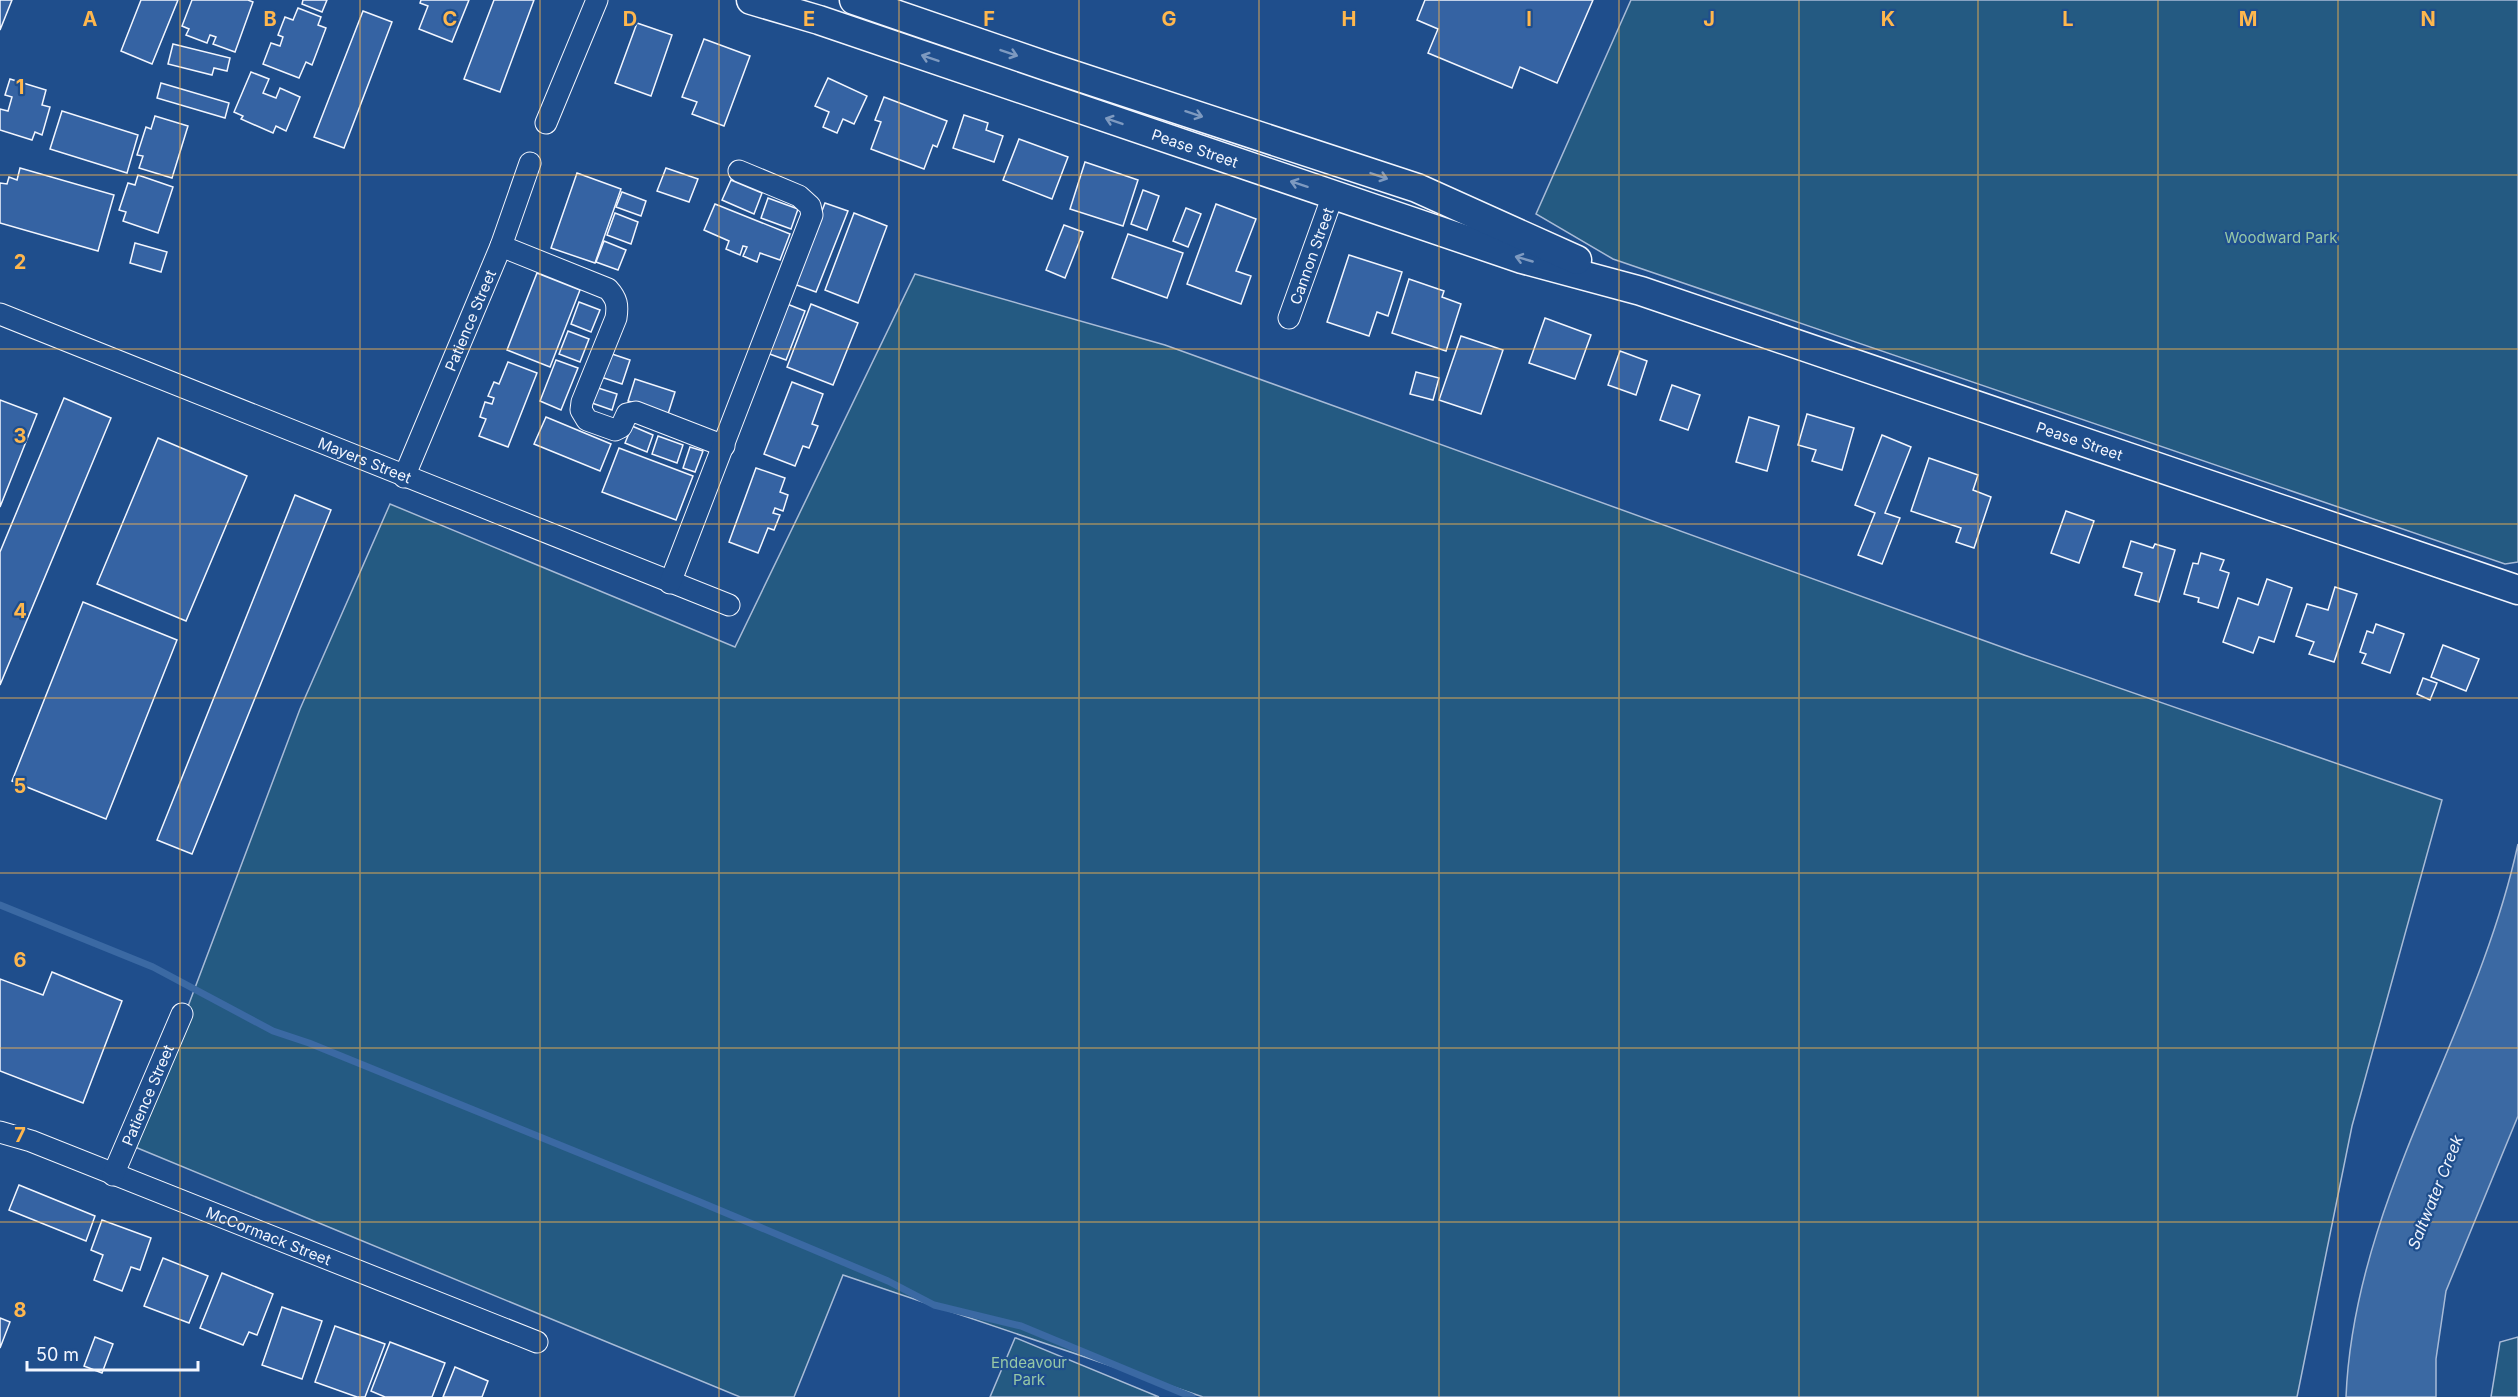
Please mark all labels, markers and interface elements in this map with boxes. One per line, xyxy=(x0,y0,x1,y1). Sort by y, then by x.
text: A xyxy=(83,7,98,31)
text: B xyxy=(263,7,277,31)
text: C xyxy=(443,7,457,31)
text: D xyxy=(623,7,637,31)
text: E xyxy=(803,7,815,31)
text: F xyxy=(983,7,995,31)
text: G xyxy=(1161,7,1177,31)
text: H xyxy=(1342,7,1356,31)
text: I xyxy=(1526,7,1532,31)
text: J xyxy=(1703,7,1715,31)
text: K xyxy=(1881,7,1895,31)
text: L xyxy=(2062,7,2074,31)
text: M xyxy=(2239,7,2257,31)
text: N xyxy=(2420,7,2436,31)
one-way arrow xyxy=(999,49,1018,60)
one-way arrow xyxy=(921,52,940,63)
text: 1 xyxy=(16,75,24,99)
one-way arrow xyxy=(1184,110,1203,121)
one-way arrow xyxy=(1105,115,1124,126)
street label: Pease Street xyxy=(1149,124,1241,171)
one-way arrow xyxy=(1369,171,1388,182)
one-way arrow xyxy=(1290,177,1309,188)
street label: Cannon Street xyxy=(1285,205,1337,307)
park label: Woodward Park xyxy=(2225,228,2338,247)
text: 2 xyxy=(14,250,26,274)
one-way arrow xyxy=(1514,253,1533,264)
street label: Patience Street xyxy=(440,267,500,374)
street label: Pease Street xyxy=(2034,417,2125,464)
text: 3 xyxy=(14,424,26,448)
street label: Mayers Street xyxy=(316,433,414,487)
text: 4 xyxy=(13,599,27,623)
text: 5 xyxy=(14,774,26,798)
text: 6 xyxy=(14,948,27,972)
street label: Patience Street xyxy=(117,1042,177,1148)
text: 7 xyxy=(14,1123,26,1147)
water label: Saltwater Creek xyxy=(2403,1132,2467,1252)
street label: McCormack Street xyxy=(203,1202,334,1269)
text: 8 xyxy=(13,1298,27,1322)
scale bar xyxy=(27,1334,198,1372)
text: 50 m xyxy=(36,1344,79,1365)
park label: Endeavour Park xyxy=(991,1353,1067,1389)

